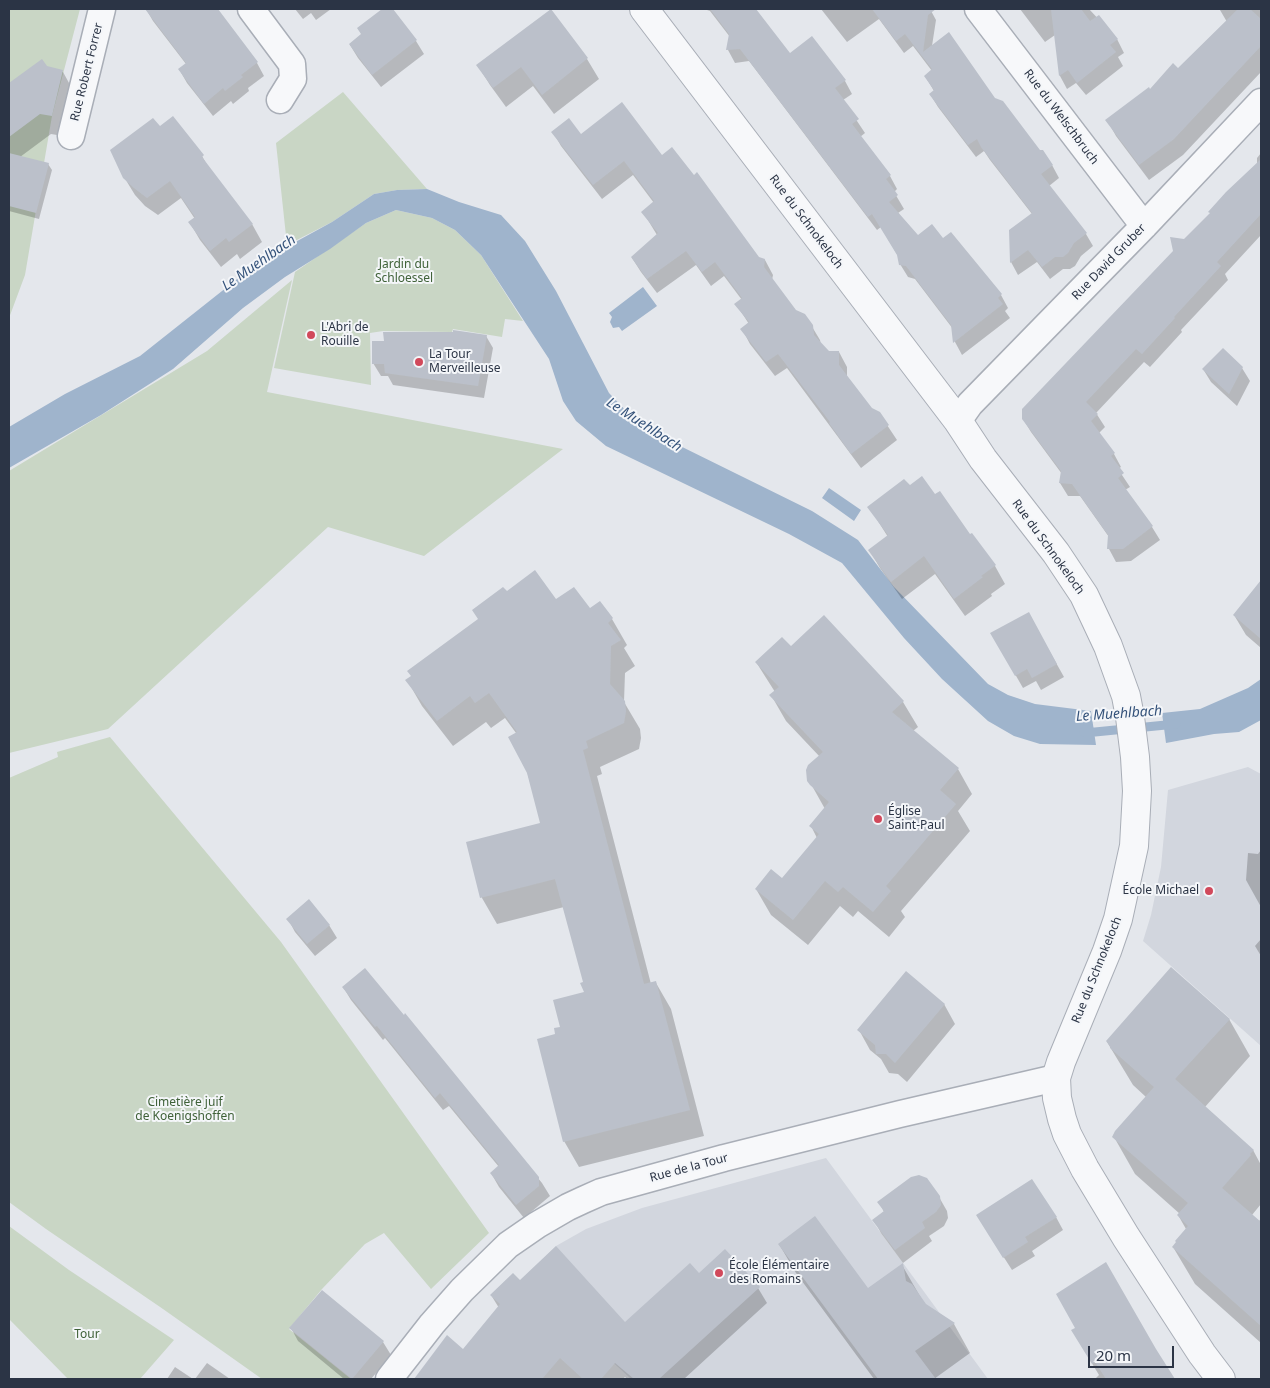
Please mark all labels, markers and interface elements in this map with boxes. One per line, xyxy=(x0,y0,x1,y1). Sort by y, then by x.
street label: Rue Robert Forrer xyxy=(68,21,106,123)
street label: Rue du Welschbruch xyxy=(1021,67,1101,167)
street label: Rue du Schnokeloch xyxy=(766,172,846,272)
street label: Rue David Gruber xyxy=(1069,221,1149,303)
water label: Le Muehlbach xyxy=(219,231,299,295)
park label: Jardin du Schloessel xyxy=(375,258,433,286)
place label: L'Abri de Rouille xyxy=(321,321,369,349)
marker: L'Abri de Rouille xyxy=(305,329,317,341)
place label: La Tour Merveilleuse xyxy=(429,348,500,376)
marker: La Tour Merveilleuse xyxy=(413,356,425,368)
water label: Le Muehlbach xyxy=(603,394,685,456)
street label: Rue du Schnokeloch xyxy=(1009,497,1087,597)
water label: Le Muehlbach xyxy=(1075,703,1163,725)
place label: Église Saint-Paul xyxy=(888,805,945,833)
marker: Église Saint-Paul xyxy=(872,813,884,825)
place label: École Michael xyxy=(1123,884,1199,898)
marker: École Michael xyxy=(1203,885,1215,897)
street label: Rue du Schnokeloch xyxy=(1069,915,1125,1025)
park label: Cimetière juif de Koenigshoffen xyxy=(135,1096,235,1124)
street label: Rue de la Tour xyxy=(648,1151,730,1185)
place label: École Élémentaire des Romains xyxy=(729,1259,829,1287)
marker: École Élémentaire des Romains xyxy=(713,1267,725,1279)
park label: Tour xyxy=(74,1328,100,1342)
scale bar xyxy=(1090,1336,1176,1368)
text: 20 m xyxy=(1096,1345,1131,1365)

